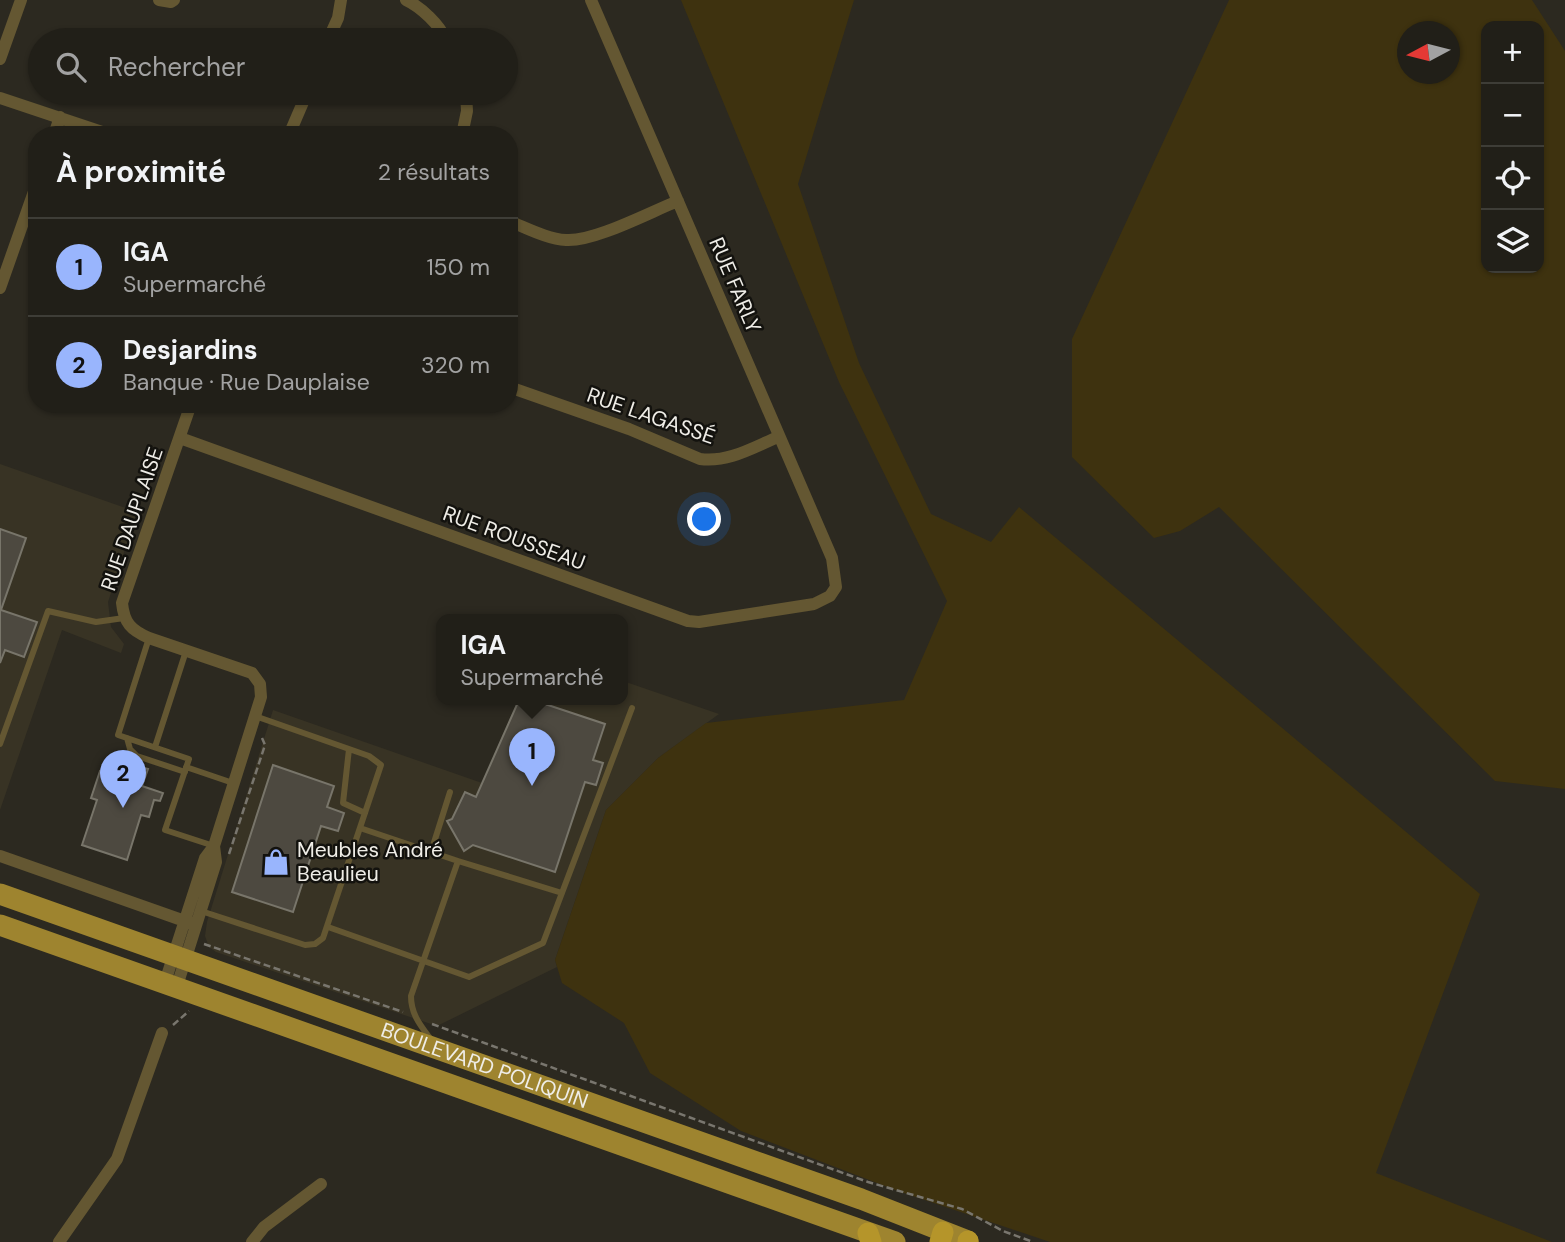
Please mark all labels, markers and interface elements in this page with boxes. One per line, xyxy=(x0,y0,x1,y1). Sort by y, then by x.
north arrow xyxy=(1397,21,1460,84)
map controls xyxy=(1481,21,1544,273)
button: + xyxy=(1481,21,1544,84)
search box xyxy=(28,28,518,105)
icon: search xyxy=(52,48,90,86)
text: Rechercher xyxy=(108,50,245,84)
button: − xyxy=(1481,84,1544,147)
button: locate xyxy=(1481,147,1544,210)
text: À proximité xyxy=(56,152,226,191)
text: 2 résultats xyxy=(378,157,490,187)
button: layers xyxy=(1481,210,1544,273)
street label: RUE FARLY xyxy=(702,233,768,337)
text: IGA xyxy=(123,235,169,269)
text: 1 xyxy=(75,252,83,282)
text: 150 m xyxy=(426,252,490,282)
text: Supermarché xyxy=(123,269,266,299)
text: Desjardins xyxy=(123,333,258,367)
text: 2 xyxy=(72,350,86,380)
text: 320 m xyxy=(421,350,490,380)
text: Banque · Rue Dauplaise xyxy=(123,367,370,397)
street label: RUE LAGASSÉ xyxy=(583,381,719,451)
street label: RUE DAUPLAISE xyxy=(94,443,170,595)
street label: RUE ROUSSEAU xyxy=(439,499,589,577)
your location xyxy=(687,502,721,536)
popup xyxy=(436,614,628,705)
text: IGA xyxy=(460,628,506,662)
text: Supermarché xyxy=(460,662,604,692)
pin: 1 xyxy=(509,728,555,786)
pin: 2 xyxy=(100,750,146,808)
place label: Meubles André Beaulieu xyxy=(297,836,443,888)
shop icon: Meubles André Beaulieu xyxy=(261,847,291,877)
street label: BOULEVARD POLIQUIN xyxy=(377,1016,592,1115)

